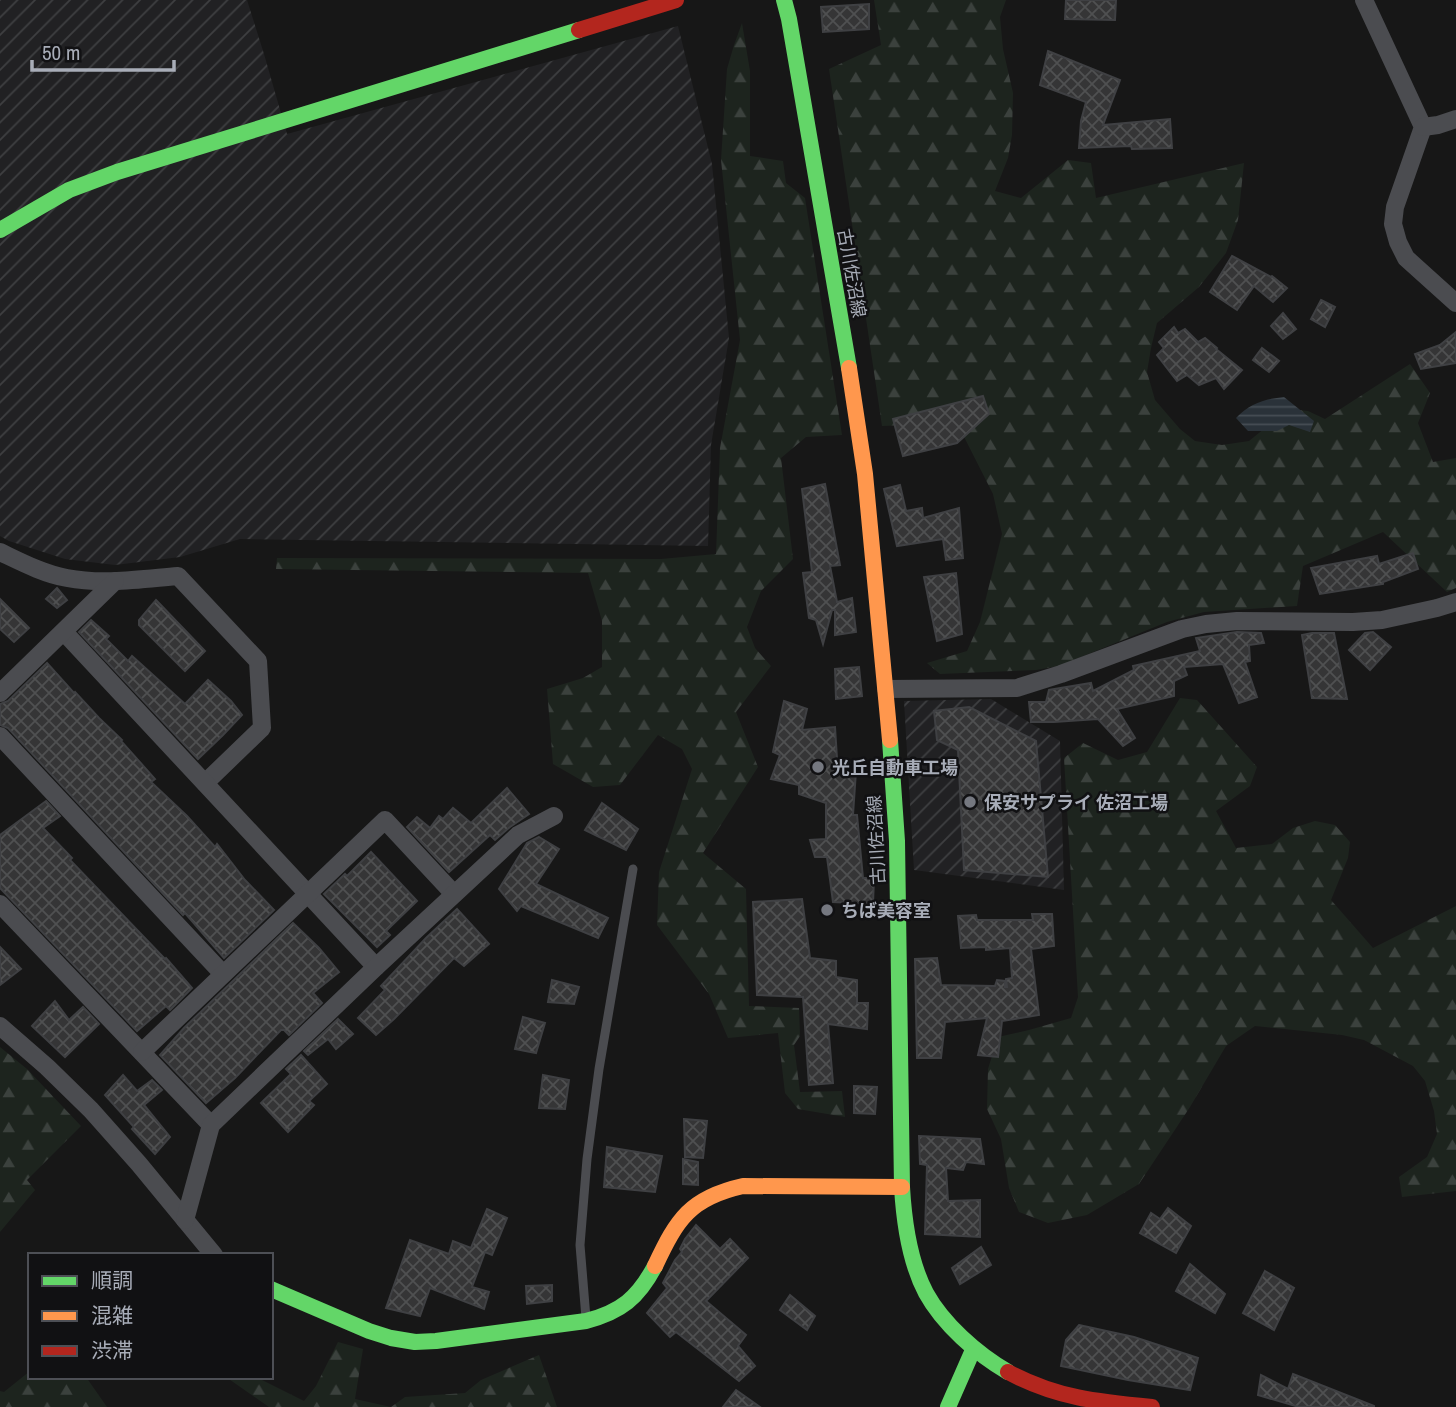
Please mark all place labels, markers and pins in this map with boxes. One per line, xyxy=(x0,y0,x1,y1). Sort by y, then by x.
place label: 光丘自動車工場 xyxy=(832,755,958,780)
marker: 光丘自動車工場 xyxy=(810,759,826,775)
place label: 保安サプライ 佐沼工場 xyxy=(984,790,1168,815)
marker: 保安サプライ 佐沼工場 xyxy=(962,794,978,810)
place label: ちば美容室 xyxy=(841,898,931,923)
marker: ちば美容室 xyxy=(819,902,835,918)

